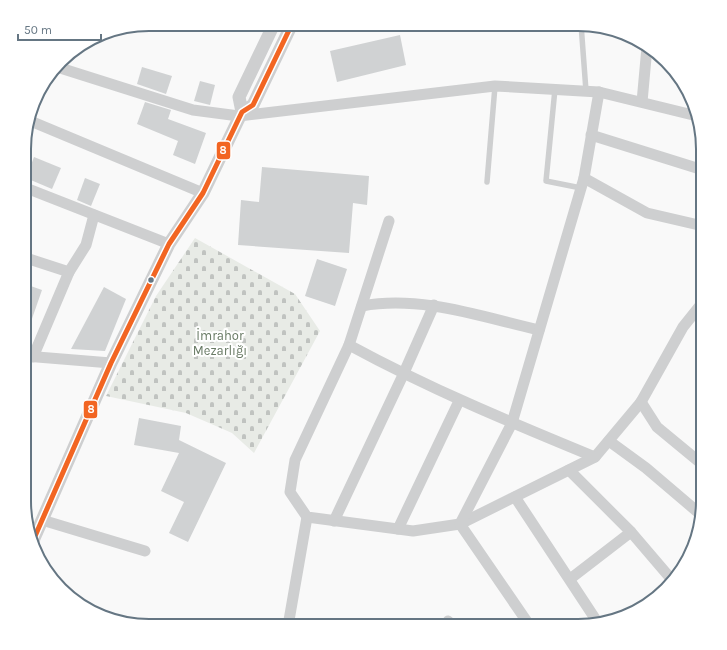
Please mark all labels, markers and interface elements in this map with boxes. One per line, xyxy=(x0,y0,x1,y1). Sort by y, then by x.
scale bar xyxy=(18,16,101,42)
text: 50 m xyxy=(24,23,52,37)
line badge: 8 xyxy=(216,141,231,160)
text: 8 xyxy=(219,144,227,157)
unlabelled marker xyxy=(146,275,156,285)
park label: İmrahor Mezarlığı xyxy=(193,328,247,358)
line badge: 8 xyxy=(83,400,98,419)
text: 8 xyxy=(87,403,95,416)

